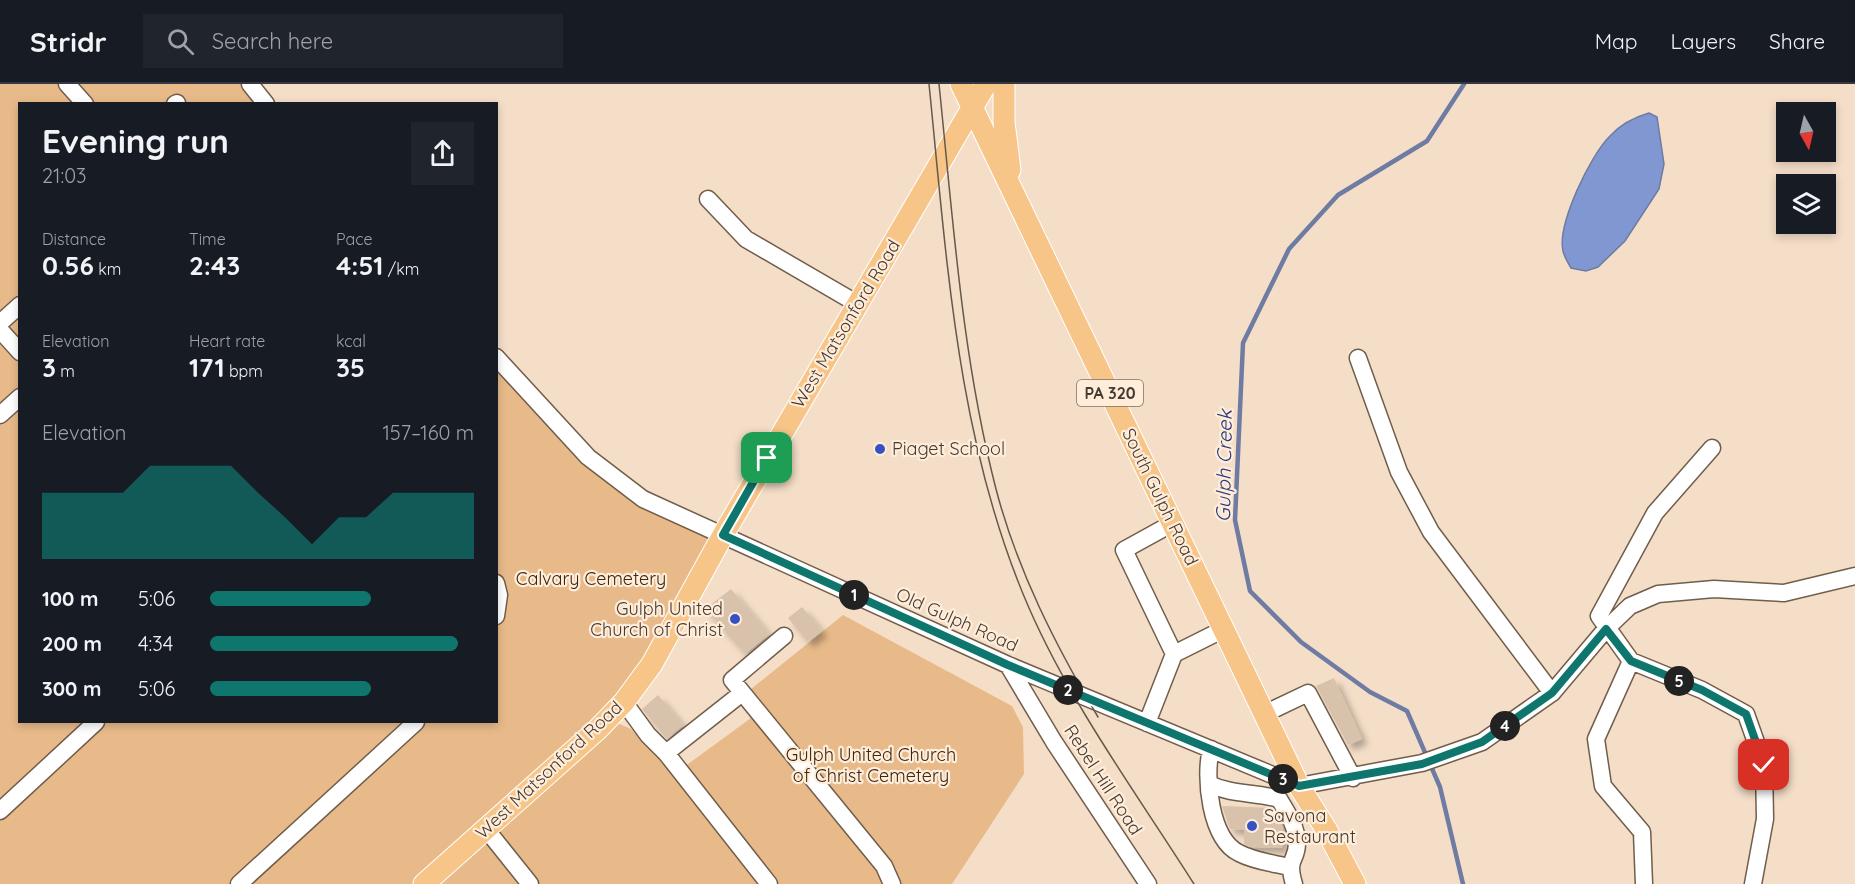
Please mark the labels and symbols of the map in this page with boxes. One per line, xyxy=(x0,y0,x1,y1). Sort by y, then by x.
north arrow xyxy=(1776,102,1836,162)
street label: West Matsonford Road xyxy=(786,235,905,412)
road number: PA 320 xyxy=(1077,380,1143,406)
water label: Gulph Creek xyxy=(1210,407,1237,522)
street label: South Gulph Road xyxy=(1117,424,1204,569)
pin xyxy=(741,432,792,483)
place label: Piaget School xyxy=(892,437,1005,460)
marker: Piaget School xyxy=(873,442,887,456)
park label: Calvary Cemetery xyxy=(516,567,666,590)
pin: 1 xyxy=(839,580,869,610)
street label: Old Gulph Road xyxy=(893,582,1022,657)
place label: Gulph United Church of Christ xyxy=(590,597,723,641)
marker: Gulph United Church of Christ xyxy=(728,612,742,626)
pin: 5 xyxy=(1664,666,1694,696)
pin: 2 xyxy=(1053,675,1083,705)
street label: West Matsonford Road xyxy=(470,696,627,844)
pin: 4 xyxy=(1490,711,1520,741)
street label: Rebel Hill Road xyxy=(1059,720,1148,839)
pin xyxy=(1738,739,1789,790)
park label: Gulph United Church of Christ Cemetery xyxy=(786,743,956,787)
pin: 3 xyxy=(1268,764,1298,794)
place label: Savona Restaurant xyxy=(1264,804,1356,848)
marker: Savona Restaurant xyxy=(1245,819,1259,833)

